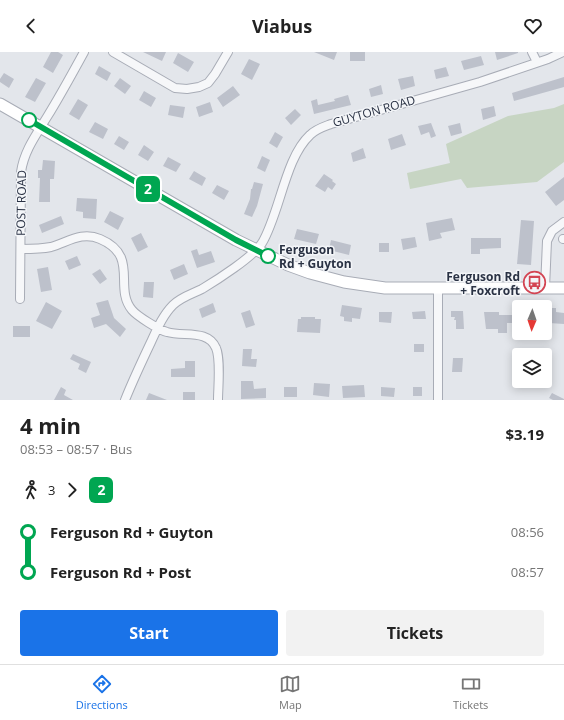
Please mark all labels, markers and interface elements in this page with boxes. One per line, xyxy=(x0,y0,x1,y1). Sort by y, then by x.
text: Viabus xyxy=(252,14,312,38)
icon: back xyxy=(20,15,42,37)
icon: heart xyxy=(522,15,544,37)
street label: GUYTON ROAD xyxy=(331,91,417,131)
unlabelled marker xyxy=(21,112,37,128)
street label: POST ROAD xyxy=(12,170,30,236)
line badge: 2 xyxy=(135,176,161,202)
text: 2 xyxy=(144,179,152,198)
place label: Ferguson Rd + Guyton xyxy=(279,241,352,272)
marker: Ferguson Rd + Guyton xyxy=(260,248,276,264)
place label: Ferguson Rd + Foxcroft xyxy=(446,268,520,299)
bus stop icon: Ferguson Rd + Foxcroft xyxy=(522,270,548,296)
north arrow xyxy=(512,300,552,340)
map controls xyxy=(512,300,552,388)
button: layers xyxy=(512,348,552,388)
text: 4 min xyxy=(20,410,81,440)
text: $3.19 xyxy=(505,424,544,444)
text: 08:53 – 08:57 · Bus xyxy=(20,440,132,458)
icon: walk xyxy=(20,479,42,501)
icon: forward xyxy=(61,479,83,501)
text: 2 xyxy=(97,480,105,499)
text: 3 xyxy=(48,481,55,499)
text: Ferguson Rd + Guyton xyxy=(50,522,213,542)
text: 08:56 xyxy=(511,523,544,541)
text: Ferguson Rd + Post xyxy=(50,562,191,582)
text: 08:57 xyxy=(511,563,544,581)
button: Start xyxy=(20,610,278,656)
button: Tickets xyxy=(286,610,544,656)
tab: Directions xyxy=(76,673,128,712)
tab: Map xyxy=(279,673,302,712)
tab: Tickets xyxy=(453,673,488,712)

